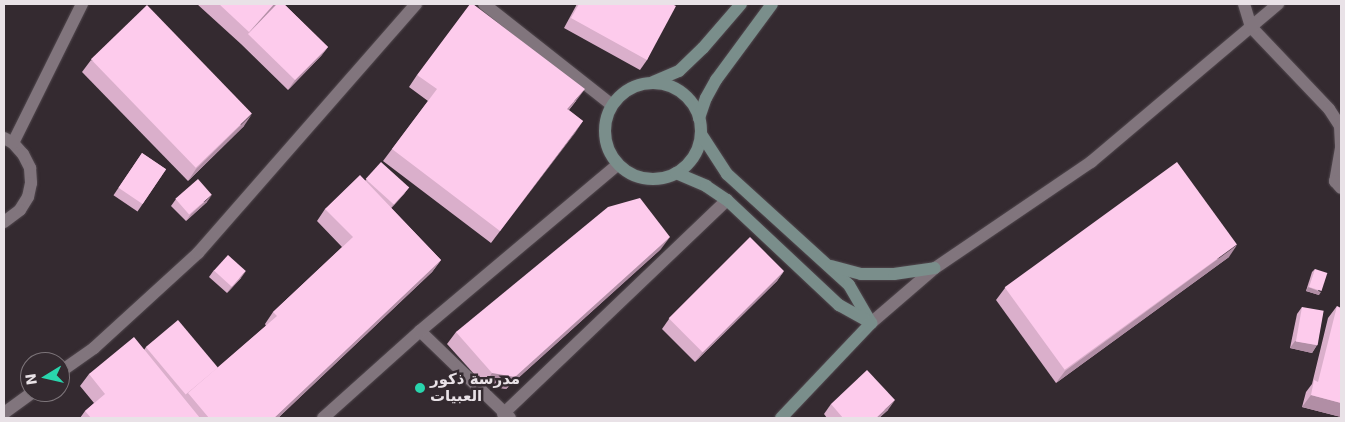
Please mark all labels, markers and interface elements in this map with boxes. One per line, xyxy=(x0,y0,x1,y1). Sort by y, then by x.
north arrow xyxy=(20,352,70,402)
place label: مدرسة ذكور العبيات xyxy=(430,370,520,405)
text: N xyxy=(22,372,40,386)
marker: مدرسة ذكور العبيات xyxy=(414,382,426,394)

